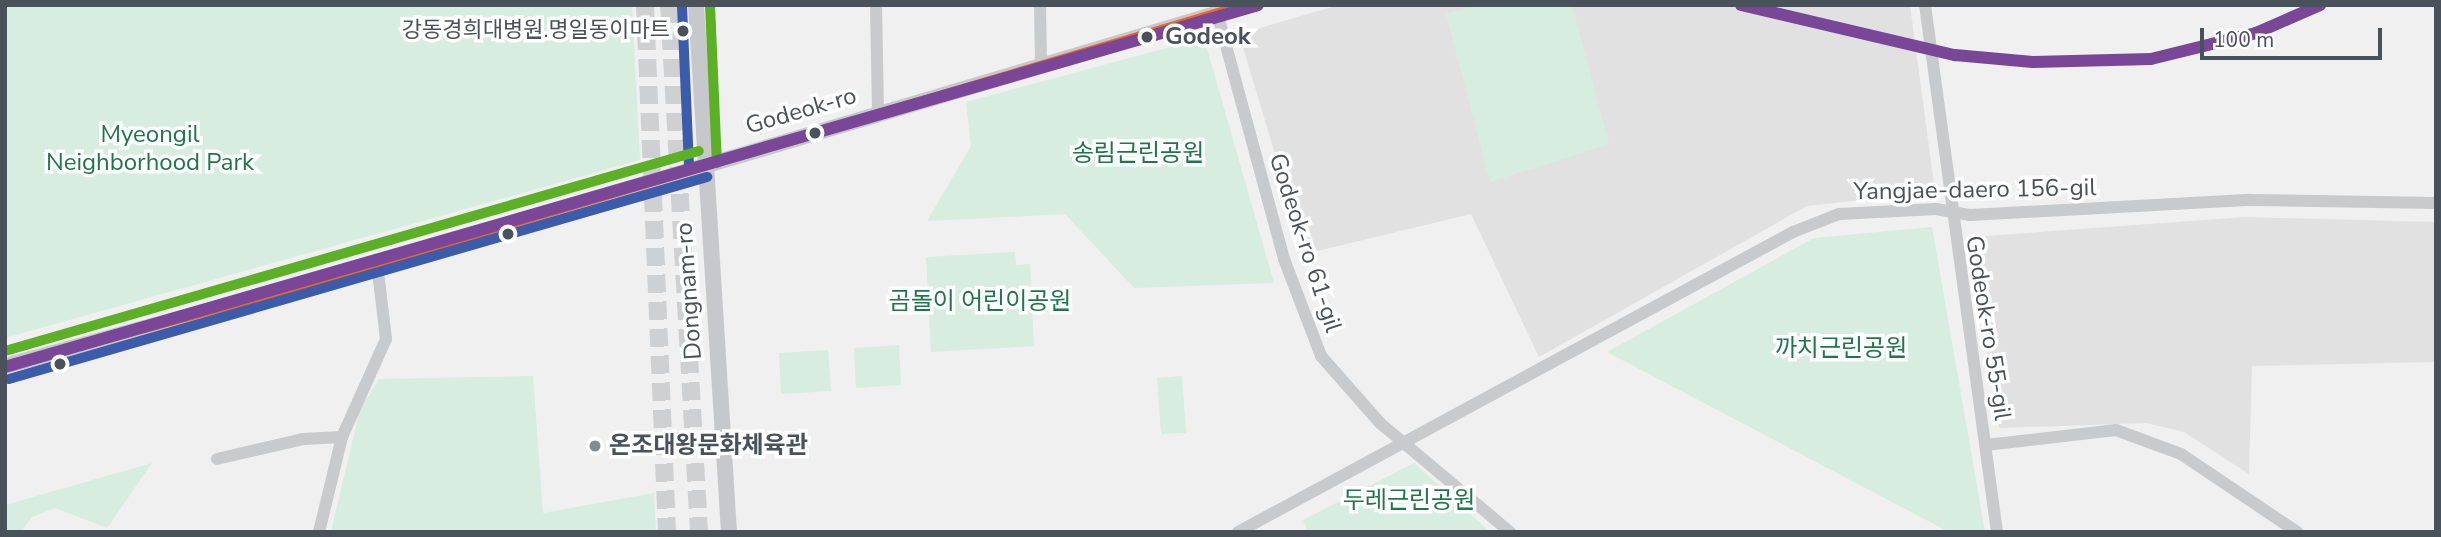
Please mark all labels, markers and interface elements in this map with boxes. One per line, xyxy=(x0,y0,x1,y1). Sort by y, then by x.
scale bar xyxy=(2203,14,2385,58)
place label: 강동경희대병원.명일동이마트 xyxy=(402,18,670,44)
place label: Godeok xyxy=(1165,23,1251,51)
marker: 강동경희대병원.명일동이마트 xyxy=(676,24,690,38)
marker: Godeok xyxy=(1135,25,1159,49)
text: 100 m xyxy=(2213,26,2274,54)
street label: Godeok-ro xyxy=(742,81,860,141)
park label: Myeongil Neighborhood Park xyxy=(46,121,254,177)
unlabelled marker xyxy=(808,126,822,140)
park label: 송림근린공원 xyxy=(1072,140,1204,168)
street label: Godeok-ro 61-gil xyxy=(1263,150,1347,336)
street label: Yangjae-daero 156-gil xyxy=(1853,173,2097,207)
street label: Dongnam-ro xyxy=(670,221,708,361)
unlabelled marker xyxy=(501,227,515,241)
street label: Godeok-ro 55-gil xyxy=(1959,234,2017,422)
park label: 곰돌이 어린이공원 xyxy=(889,288,1071,316)
park label: 까치근린공원 xyxy=(1775,335,1907,363)
unlabelled marker xyxy=(53,357,67,371)
place label: 온조대왕문화체육관 xyxy=(609,432,808,460)
marker: 온조대왕문화체육관 xyxy=(587,438,603,454)
park label: 두레근린공원 xyxy=(1343,487,1475,515)

